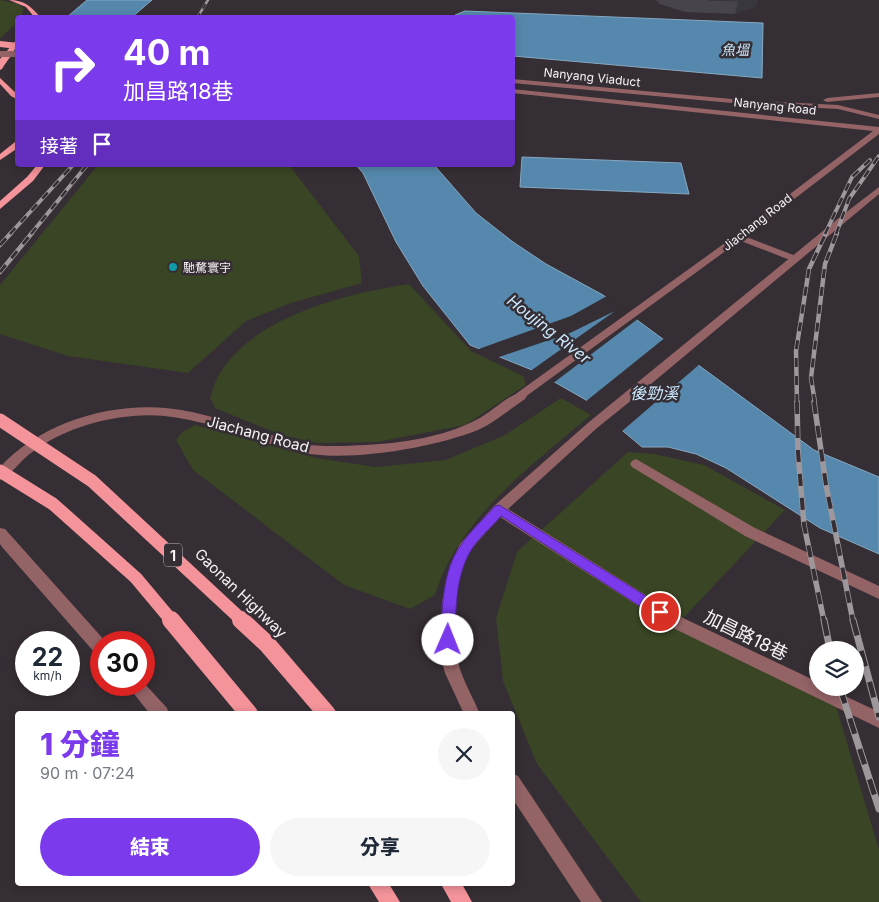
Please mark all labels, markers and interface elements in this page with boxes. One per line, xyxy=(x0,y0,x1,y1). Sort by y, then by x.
text: 40 m xyxy=(123,31,211,73)
icon: right xyxy=(40,35,105,100)
water label: 魚塭 xyxy=(721,41,751,58)
street label: Nanyang Viaduct xyxy=(543,64,641,90)
text: 加昌路18巷 xyxy=(123,78,234,104)
street label: Nanyang Road xyxy=(733,94,817,118)
icon: arrive xyxy=(88,130,116,158)
text: 接著 xyxy=(40,135,78,158)
street label: Jiachang Road xyxy=(719,190,795,254)
place label: 馳騖寰宇 xyxy=(183,260,231,275)
marker: 馳騖寰宇 xyxy=(167,261,179,273)
water label: Houjing River xyxy=(503,290,596,368)
water label: 後勁溪 xyxy=(630,383,680,403)
street label: Jiachang Road xyxy=(205,411,311,457)
road number: 1 xyxy=(164,544,182,566)
street label: Gaonan Highway xyxy=(191,544,291,642)
pin xyxy=(639,591,681,633)
icon: arrive xyxy=(646,598,674,626)
street label: 加昌路18巷 xyxy=(701,606,791,664)
position arrow xyxy=(421,613,473,665)
speed limit sign: 30 xyxy=(90,631,155,696)
map controls xyxy=(809,641,864,696)
button: layers xyxy=(809,641,864,696)
text: 22 xyxy=(32,642,63,672)
text: km/h xyxy=(33,668,62,683)
text: 1 分鐘 xyxy=(40,726,120,762)
button: close xyxy=(438,728,490,780)
text: 90 m · 07:24 xyxy=(40,763,135,783)
button: 結束 xyxy=(40,818,260,876)
button: 分享 xyxy=(270,818,490,876)

